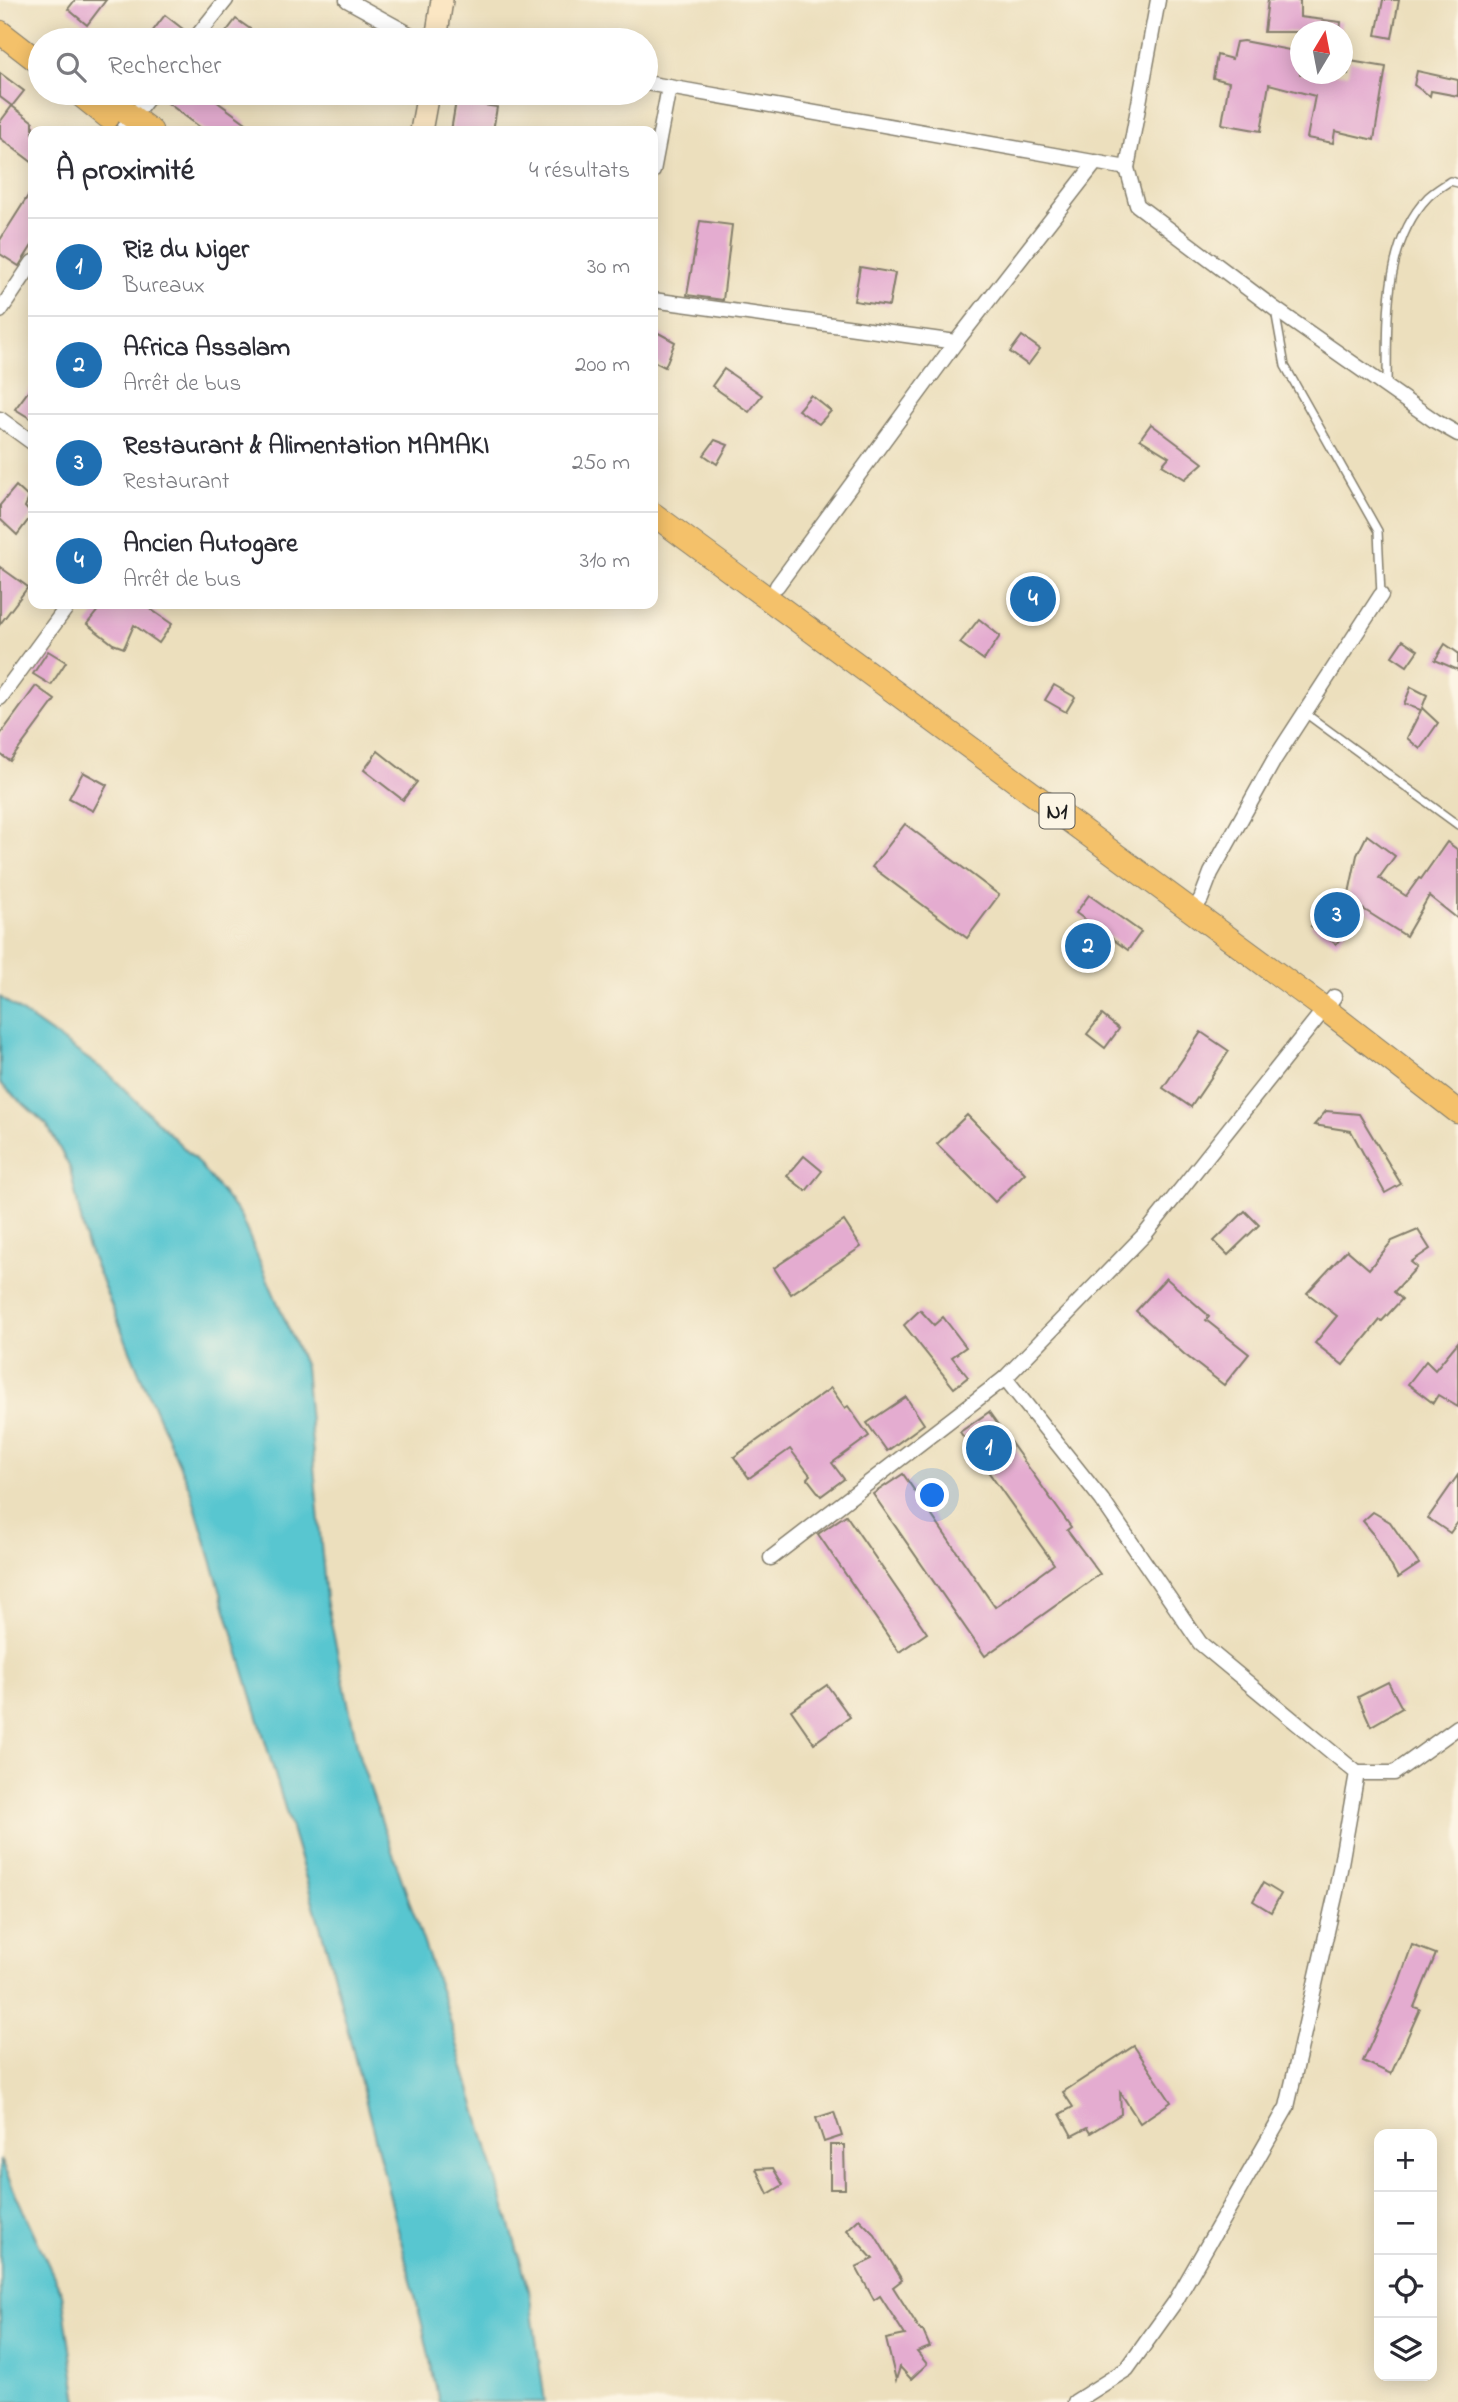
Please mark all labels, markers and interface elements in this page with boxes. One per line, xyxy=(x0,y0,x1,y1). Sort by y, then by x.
north arrow xyxy=(1290,21,1353,84)
search box xyxy=(28,28,658,105)
icon: search xyxy=(52,48,90,86)
text: Rechercher xyxy=(108,48,221,86)
text: À proximité xyxy=(56,150,194,194)
text: 4 résultats xyxy=(529,155,630,188)
text: Riz du Niger xyxy=(123,232,249,270)
text: 1 xyxy=(75,251,83,284)
text: 30 m xyxy=(587,251,630,284)
text: Bureaux xyxy=(123,270,205,303)
text: Africa Assalam xyxy=(123,330,290,368)
text: 2 xyxy=(73,349,85,382)
text: 200 m xyxy=(575,349,630,382)
text: Arrêt de bus xyxy=(123,368,241,401)
text: Restaurant & Alimentation MAMAKI xyxy=(123,428,489,466)
text: 3 xyxy=(74,447,84,480)
text: 250 m xyxy=(572,447,630,480)
text: Restaurant xyxy=(123,466,230,499)
text: Ancien Autogare xyxy=(123,526,298,564)
text: 4 xyxy=(74,545,84,578)
text: 310 m xyxy=(580,545,630,578)
text: Arrêt de bus xyxy=(123,564,241,597)
pin: 4 xyxy=(1010,573,1056,625)
road number: N1 xyxy=(1040,794,1074,828)
pin: 3 xyxy=(1314,889,1360,941)
pin: 2 xyxy=(1065,920,1111,972)
pin: 1 xyxy=(966,1422,1012,1474)
your location xyxy=(915,1478,949,1512)
map controls xyxy=(1374,2129,1437,2381)
button: + xyxy=(1374,2129,1437,2192)
button: − xyxy=(1374,2192,1437,2255)
button: locate xyxy=(1374,2255,1437,2318)
button: layers xyxy=(1374,2318,1437,2381)

